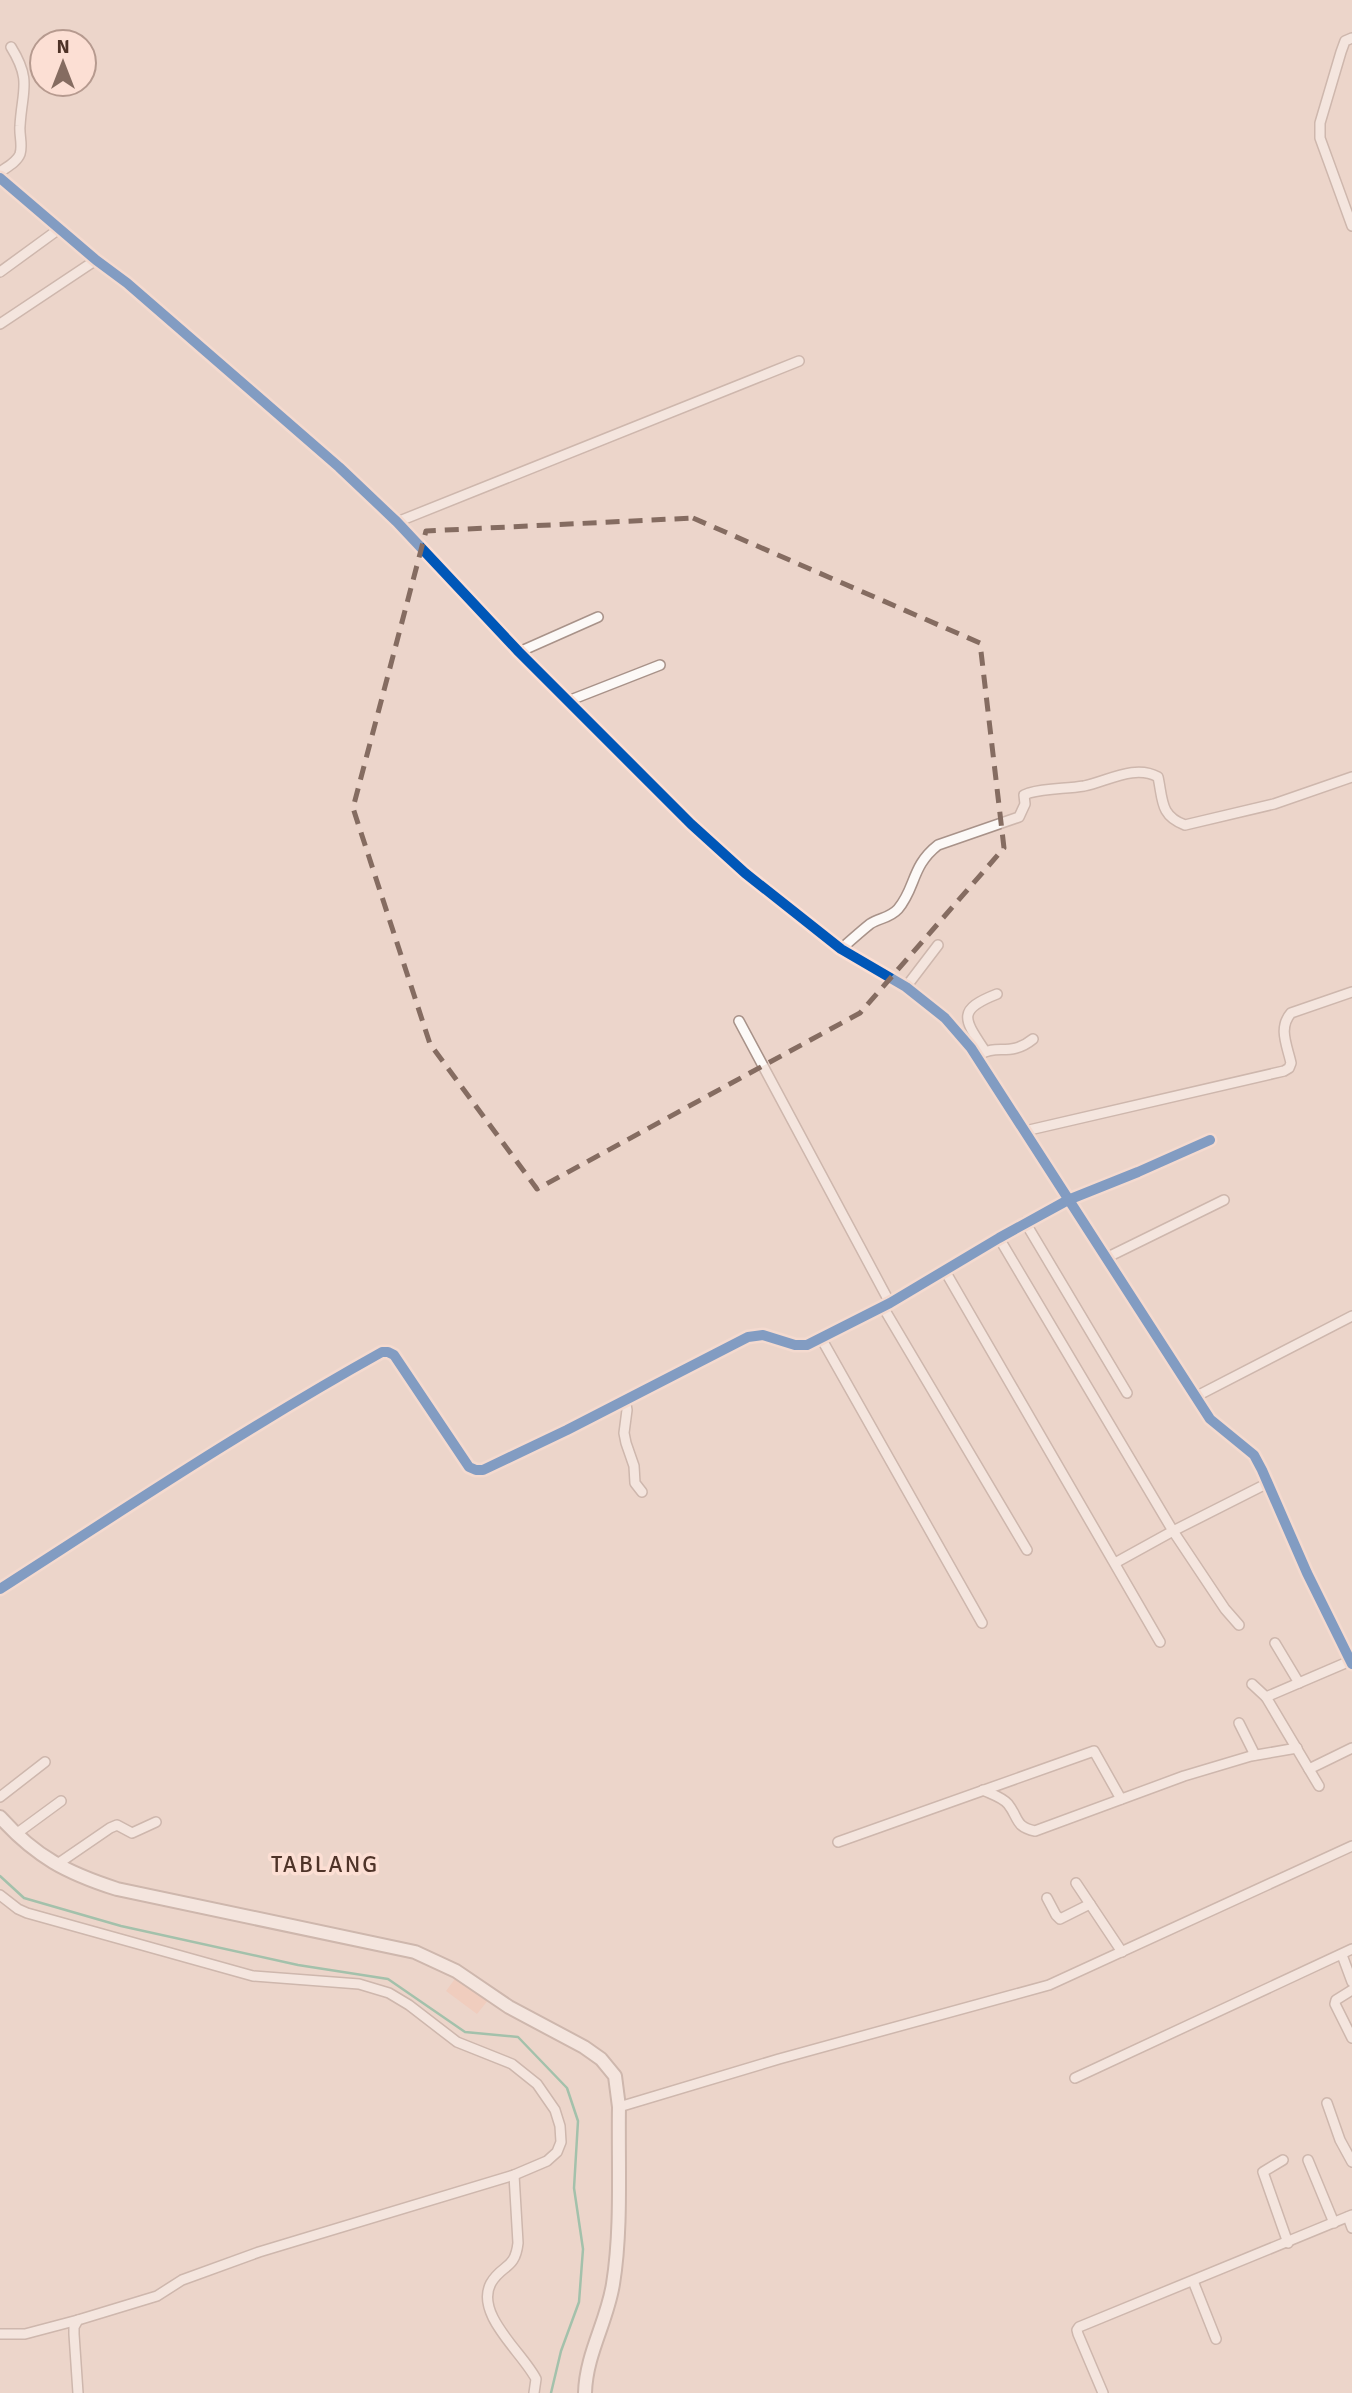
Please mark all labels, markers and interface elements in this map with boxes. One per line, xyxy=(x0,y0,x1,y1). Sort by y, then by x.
north arrow xyxy=(28,28,98,98)
text: N xyxy=(56,35,70,59)
district label: TABLANG xyxy=(271,1850,379,1879)

